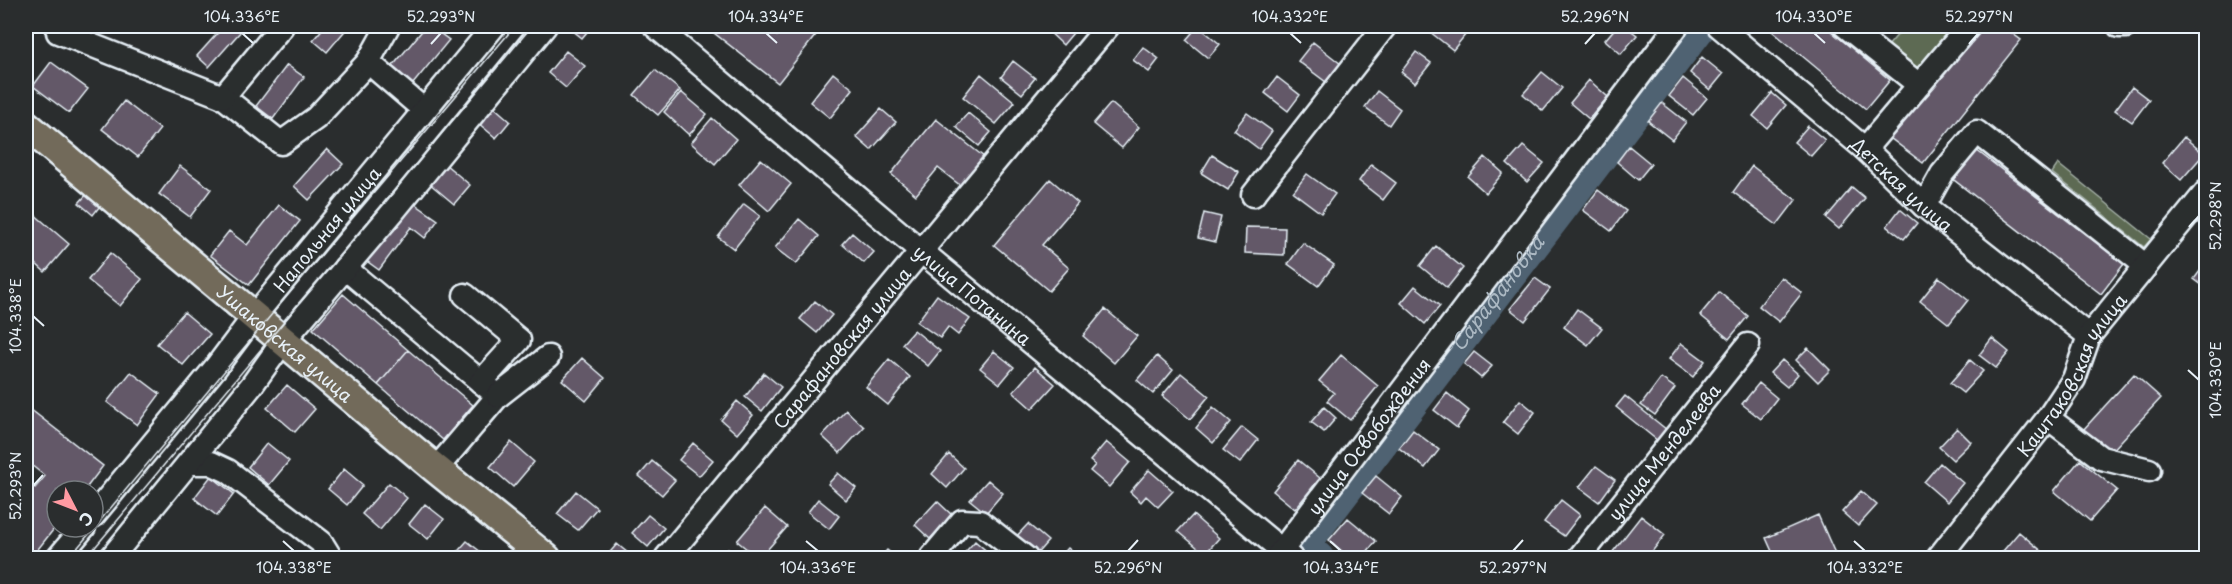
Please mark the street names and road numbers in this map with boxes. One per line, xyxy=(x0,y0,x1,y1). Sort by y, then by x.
street label: Детская улица xyxy=(1845,129,1960,238)
street label: Напольная улица xyxy=(266,160,387,298)
street label: улица Потанина xyxy=(908,237,1038,351)
street label: Сарафановская улица xyxy=(766,260,917,434)
street label: Ушаковская улица xyxy=(212,278,360,408)
street label: Каштаковская улица xyxy=(2010,286,2133,462)
street label: улица Освобождения xyxy=(1300,352,1436,520)
street label: улица Менделеева xyxy=(1601,377,1727,526)

